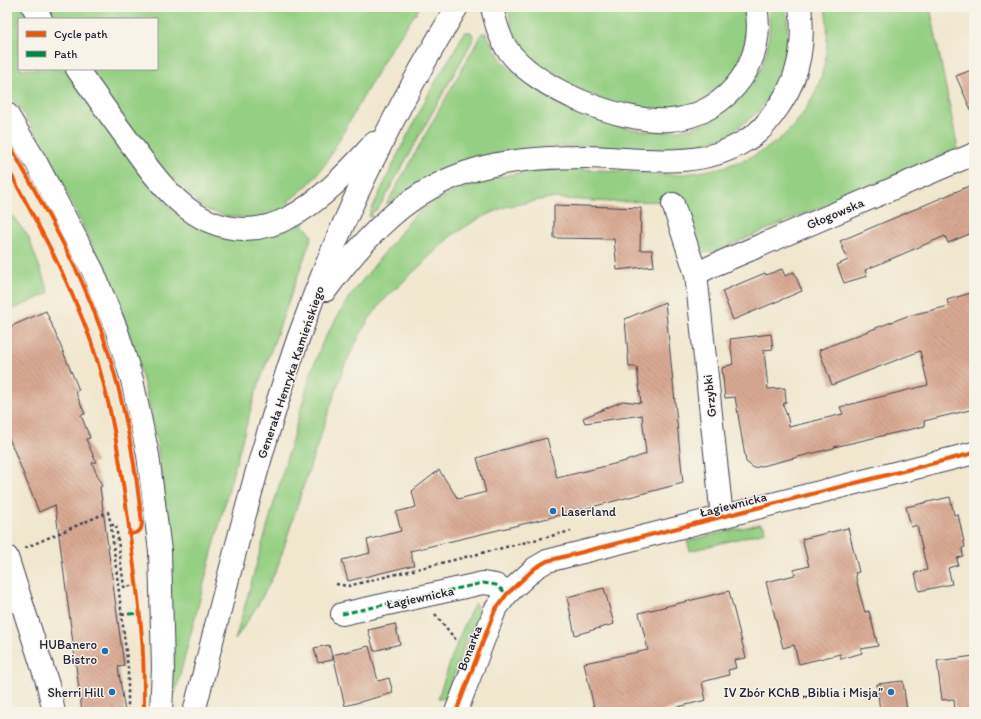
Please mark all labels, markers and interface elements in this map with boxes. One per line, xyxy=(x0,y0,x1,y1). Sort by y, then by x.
legend xyxy=(18,18,158,70)
text: Cycle path xyxy=(54,27,108,41)
text: Path xyxy=(54,47,77,61)
street label: Głogowska xyxy=(804,195,866,232)
street label: Generała Henryka Kamieńskiego xyxy=(254,284,327,460)
street label: Grzybki xyxy=(700,374,719,418)
street label: Łagiewnicka xyxy=(698,489,769,520)
place label: Laserland xyxy=(561,504,616,519)
marker: Laserland xyxy=(548,506,558,516)
street label: Łagiewnicka xyxy=(385,583,456,612)
street label: Bonarka xyxy=(454,623,485,673)
place label: HUBanero Bistro xyxy=(39,637,97,667)
marker: HUBanero Bistro xyxy=(100,646,110,656)
place label: Sherri Hill xyxy=(48,685,104,700)
place label: IV Zbór KChB „Biblia i Misja” xyxy=(724,685,883,700)
marker: Sherri Hill xyxy=(107,687,117,697)
marker: IV Zbór KChB „Biblia i Misja” xyxy=(886,687,896,697)

